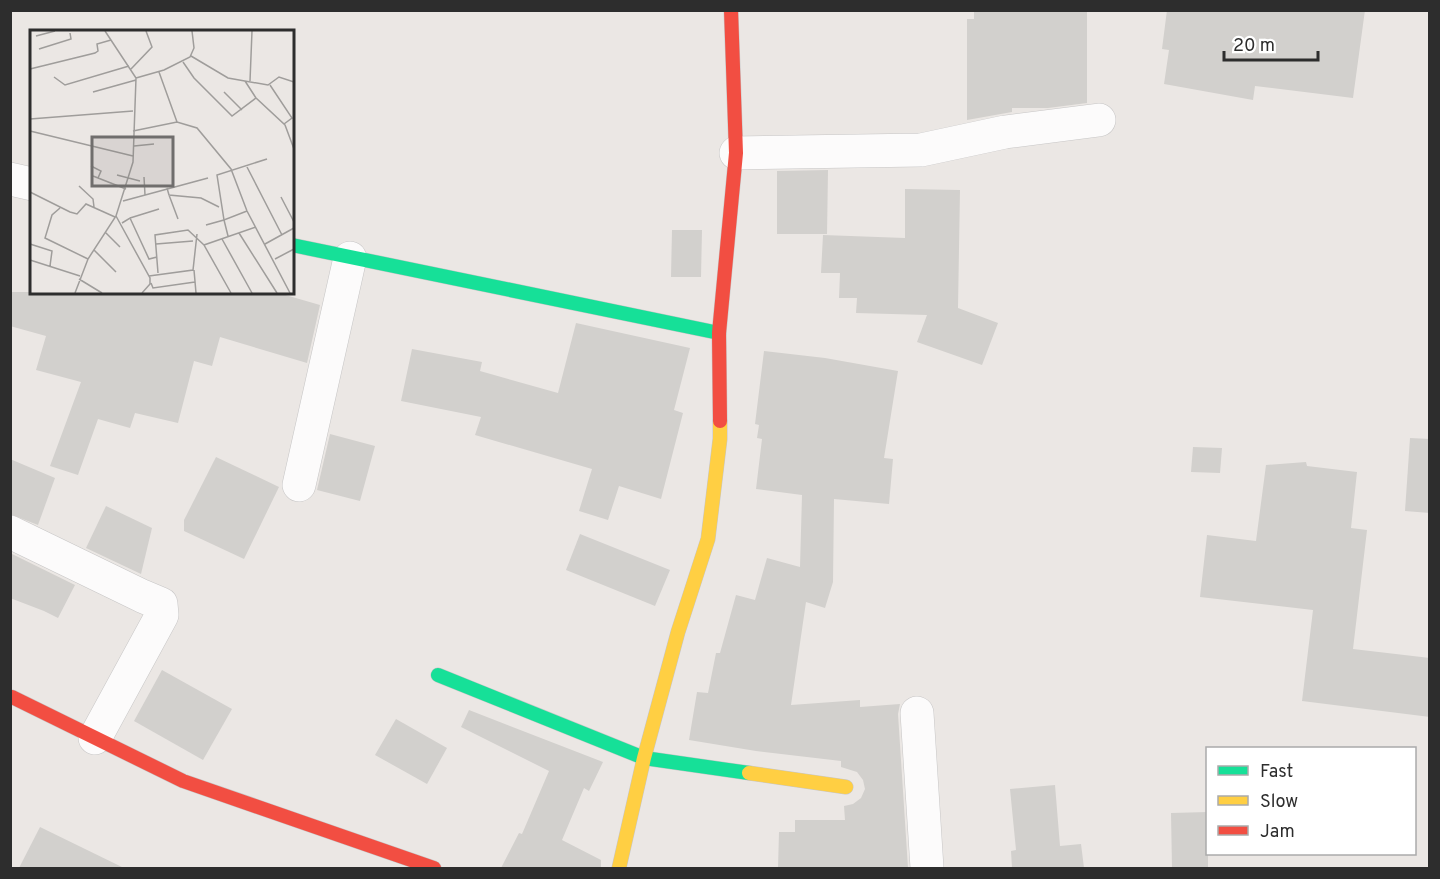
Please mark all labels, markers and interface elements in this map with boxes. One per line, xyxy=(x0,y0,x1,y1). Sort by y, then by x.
scale bar xyxy=(1224,24,1318,62)
inset map xyxy=(30,30,294,294)
text: 20 m xyxy=(1233,35,1275,58)
legend xyxy=(1206,747,1416,855)
text: Fast xyxy=(1260,761,1293,784)
text: Slow xyxy=(1260,791,1298,814)
text: Jam xyxy=(1260,821,1295,844)

